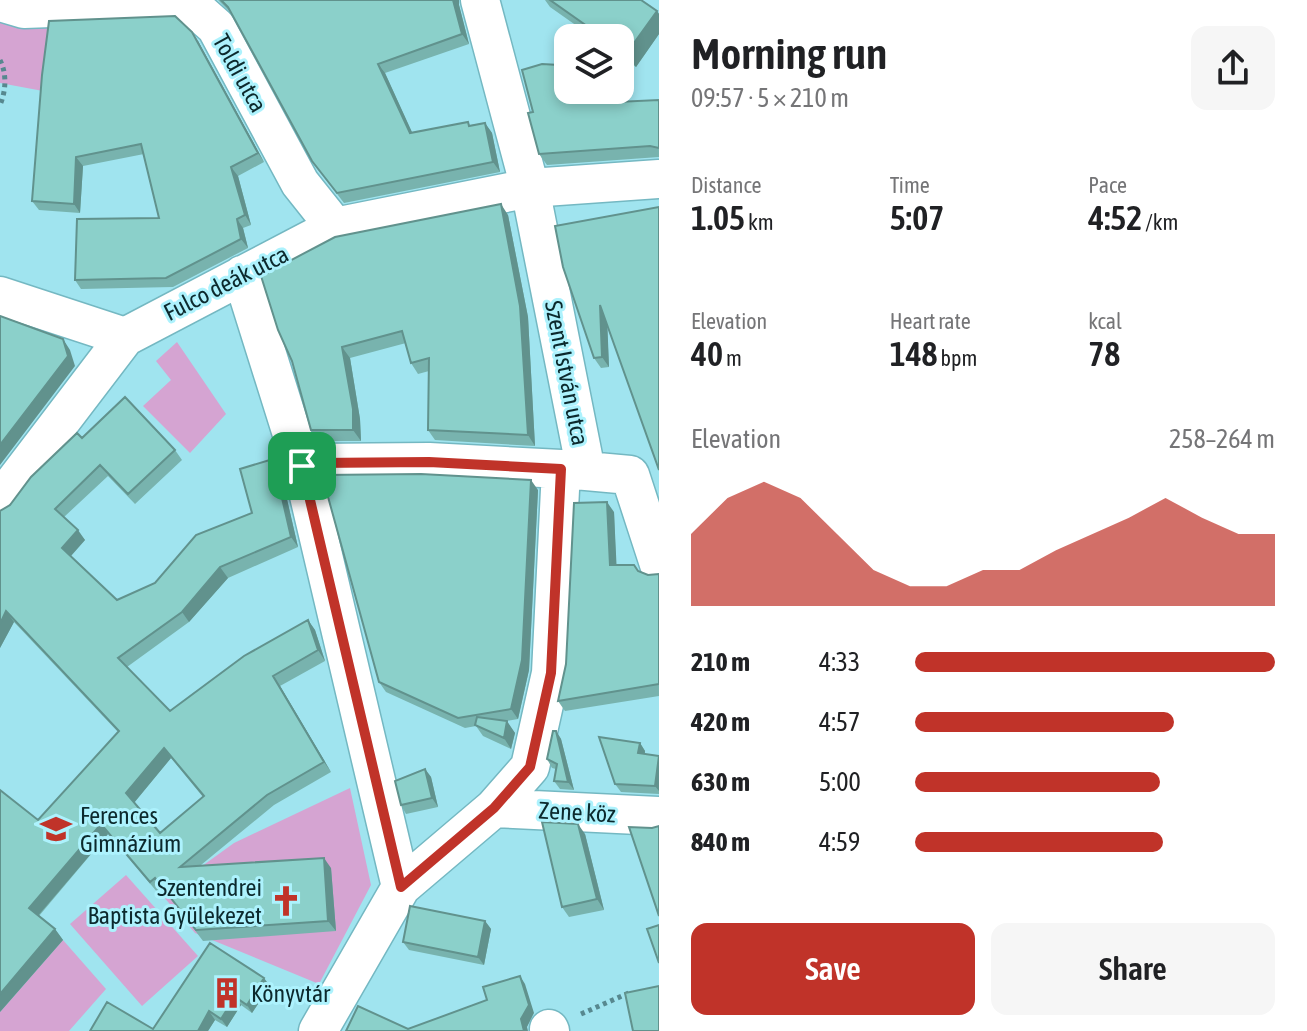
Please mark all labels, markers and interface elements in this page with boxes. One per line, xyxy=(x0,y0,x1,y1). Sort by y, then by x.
map controls xyxy=(554,24,634,104)
button: layers xyxy=(554,24,634,104)
button: share xyxy=(1191,26,1275,110)
text: Morning run xyxy=(691,28,887,78)
street label: Toldi utca xyxy=(208,29,272,117)
text: 09:57 · 5 × 210 m xyxy=(691,83,849,113)
text: Distance xyxy=(691,172,762,198)
text: Time xyxy=(890,172,930,198)
text: Pace xyxy=(1088,172,1127,198)
text: 1.05 xyxy=(691,198,745,237)
text: 5:07 xyxy=(890,198,944,237)
text: 4:52 xyxy=(1088,198,1142,237)
text: km xyxy=(745,209,774,235)
text: /km xyxy=(1142,209,1178,235)
street label: Fulco deák utca xyxy=(159,240,293,326)
street label: Szent István utca xyxy=(540,298,594,448)
text: Elevation xyxy=(691,308,767,334)
text: Heart rate xyxy=(890,308,971,334)
text: kcal xyxy=(1088,308,1122,334)
text: 40 xyxy=(691,334,723,373)
text: 148 xyxy=(890,334,938,373)
text: 78 xyxy=(1088,334,1120,373)
text: m xyxy=(723,345,742,371)
text: bpm xyxy=(938,345,977,371)
text: Elevation xyxy=(691,424,781,454)
text: 258–264 m xyxy=(1169,424,1275,454)
pin xyxy=(268,432,336,500)
icon: arrive xyxy=(280,444,324,488)
text: 210 m xyxy=(691,647,750,677)
text: 4:33 xyxy=(819,647,860,677)
text: 420 m xyxy=(691,707,750,737)
text: 4:57 xyxy=(819,707,860,737)
text: 630 m xyxy=(691,767,750,797)
text: 5:00 xyxy=(819,767,861,797)
street label: Zene köz xyxy=(538,796,617,828)
place label: Ferences Gimnázium xyxy=(80,802,181,857)
school or university icon: Ferences Gimnázium xyxy=(39,812,73,846)
text: 840 m xyxy=(691,827,750,857)
text: 4:59 xyxy=(819,827,860,857)
place label: Szentendrei Baptista Gyülekezet xyxy=(87,874,262,929)
church icon: Szentendrei Baptista Gyülekezet xyxy=(269,884,303,918)
button: Save xyxy=(691,923,975,1015)
button: Share xyxy=(991,923,1275,1015)
building icon: Könyvtár xyxy=(210,976,244,1010)
place label: Könyvtár xyxy=(251,980,331,1007)

